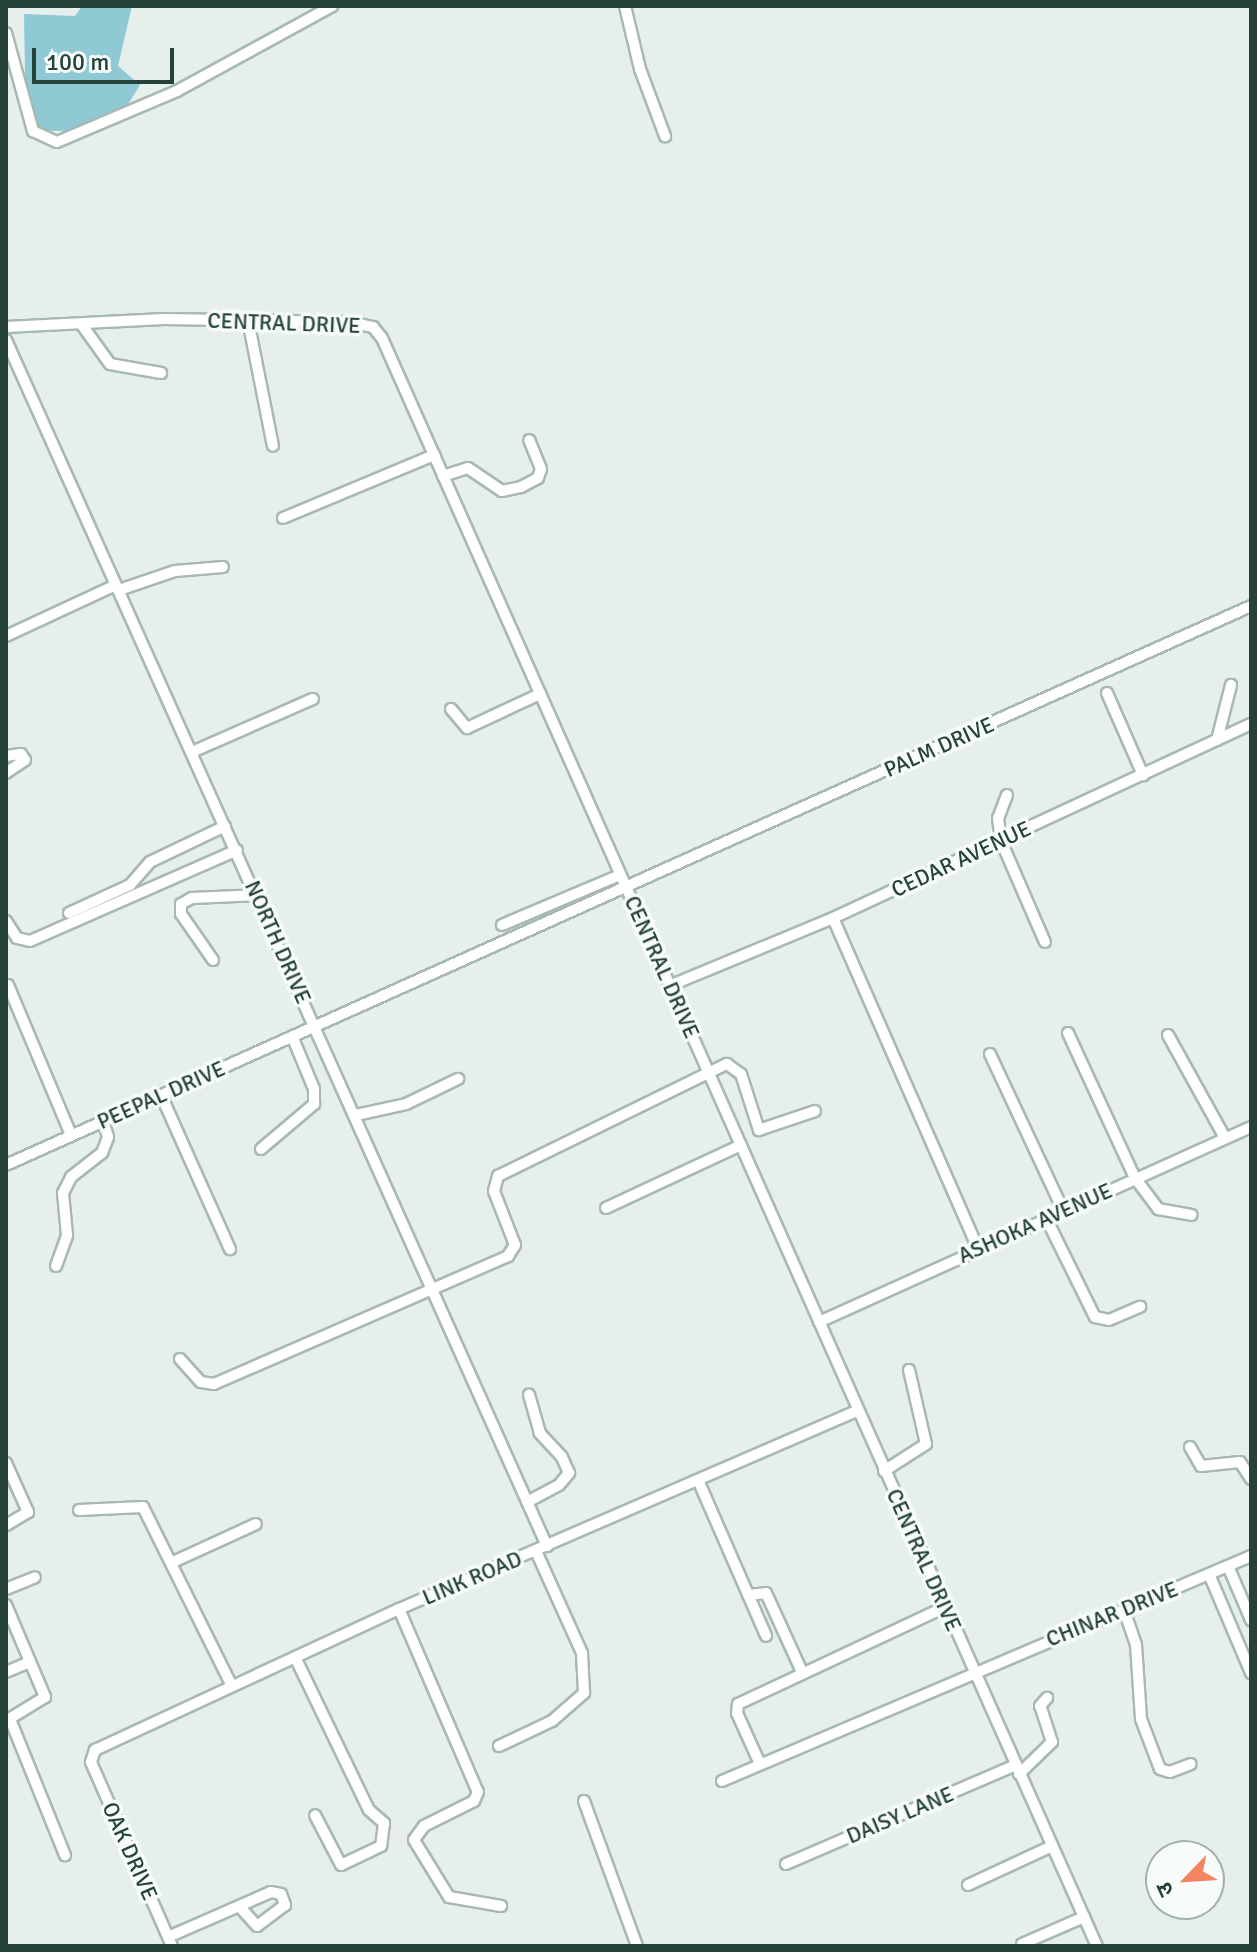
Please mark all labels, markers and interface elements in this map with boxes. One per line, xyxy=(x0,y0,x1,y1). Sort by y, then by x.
scale bar xyxy=(36,32,178,82)
text: 100 m xyxy=(46,47,109,77)
street label: CENTRAL DRIVE xyxy=(207,307,361,339)
street label: PALM DRIVE xyxy=(880,711,998,783)
street label: CEDAR AVENUE xyxy=(887,815,1035,903)
street label: NORTH DRIVE xyxy=(239,876,317,1008)
street label: CENTRAL DRIVE xyxy=(619,892,705,1042)
street label: PEEPAL DRIVE xyxy=(93,1055,229,1135)
street label: ASHOKA AVENUE xyxy=(954,1177,1116,1269)
street label: CENTRAL DRIVE xyxy=(881,1485,967,1635)
street label: LINK ROAD xyxy=(418,1545,526,1611)
street label: CHINAR DRIVE xyxy=(1042,1576,1182,1652)
street label: DAISY LANE xyxy=(842,1781,958,1849)
street label: OAK DRIVE xyxy=(97,1798,163,1904)
north arrow xyxy=(1145,1840,1225,1920)
text: उ xyxy=(1150,1878,1180,1901)

